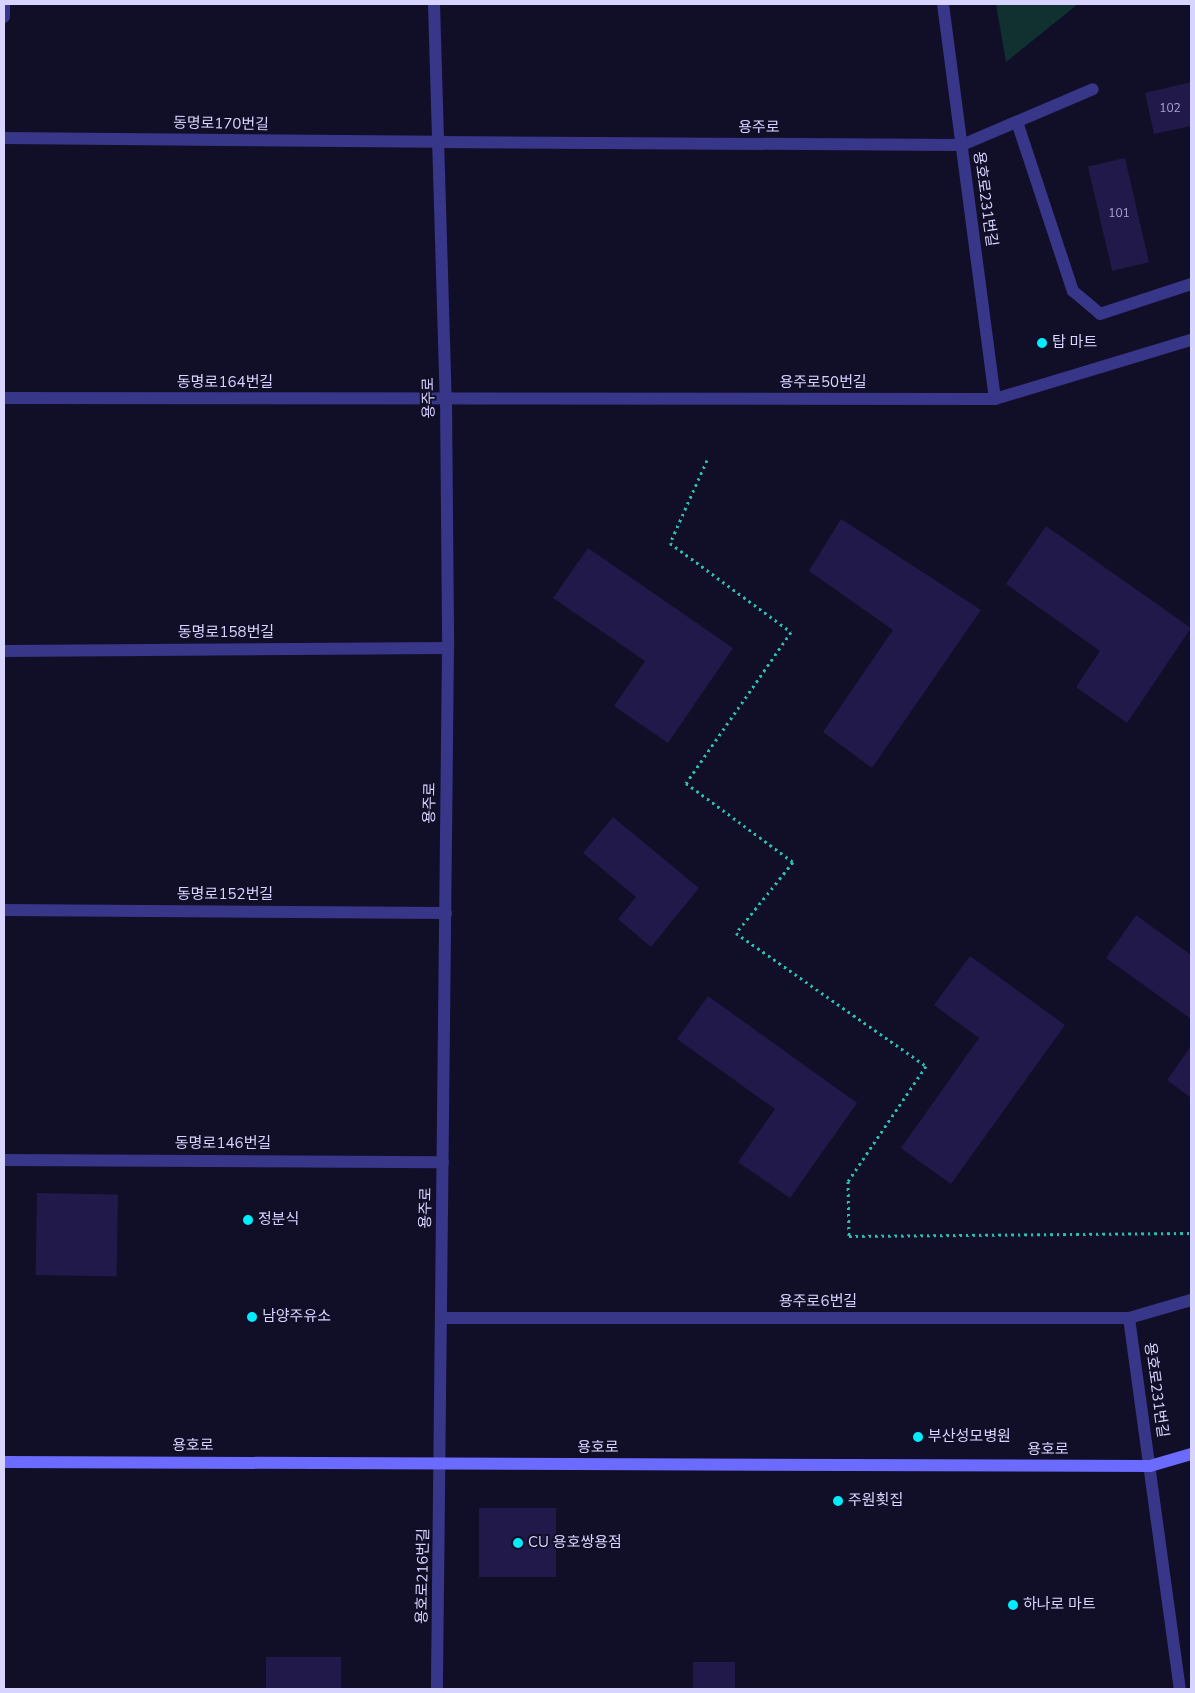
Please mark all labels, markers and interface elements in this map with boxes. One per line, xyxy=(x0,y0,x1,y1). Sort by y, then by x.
house number: 102 xyxy=(1159,102,1181,116)
street label: 동명로170번길 xyxy=(173,114,269,134)
street label: 용주로 xyxy=(738,119,780,137)
street label: 용호로231번길 xyxy=(969,150,1001,248)
house number: 101 xyxy=(1108,207,1130,221)
place label: 탑 마트 xyxy=(1052,334,1097,352)
marker: 탑 마트 xyxy=(1036,337,1048,349)
street label: 동명로164번길 xyxy=(177,374,273,392)
street label: 용주로50번길 xyxy=(780,374,866,392)
street label: 용주로 xyxy=(420,377,438,419)
street label: 동명로158번길 xyxy=(178,624,274,642)
street label: 용주로 xyxy=(421,782,439,824)
street label: 동명로152번길 xyxy=(177,886,273,904)
street label: 동명로146번길 xyxy=(175,1135,271,1153)
street label: 용주로 xyxy=(417,1187,435,1229)
place label: 정분식 xyxy=(258,1211,299,1229)
marker: 정분식 xyxy=(242,1214,254,1226)
street label: 용주로6번길 xyxy=(779,1293,857,1311)
place label: 남양주유소 xyxy=(262,1308,331,1326)
marker: 남양주유소 xyxy=(246,1311,258,1323)
street label: 용호로231번길 xyxy=(1140,1341,1172,1439)
place label: 부산성모병원 xyxy=(928,1428,1011,1446)
marker: 부산성모병원 xyxy=(912,1431,924,1443)
street label: 용호로 xyxy=(172,1437,214,1455)
street label: 용호로 xyxy=(577,1439,619,1457)
street label: 용호로 xyxy=(1027,1441,1069,1459)
place label: 주원횟집 xyxy=(848,1492,903,1510)
marker: 주원횟집 xyxy=(832,1495,844,1507)
street label: 용호로216번길 xyxy=(413,1528,433,1624)
place label: CU 용호쌍용점 xyxy=(528,1534,622,1552)
marker: CU 용호쌍용점 xyxy=(512,1537,524,1549)
place label: 하나로 마트 xyxy=(1023,1596,1096,1614)
marker: 하나로 마트 xyxy=(1007,1599,1019,1611)

